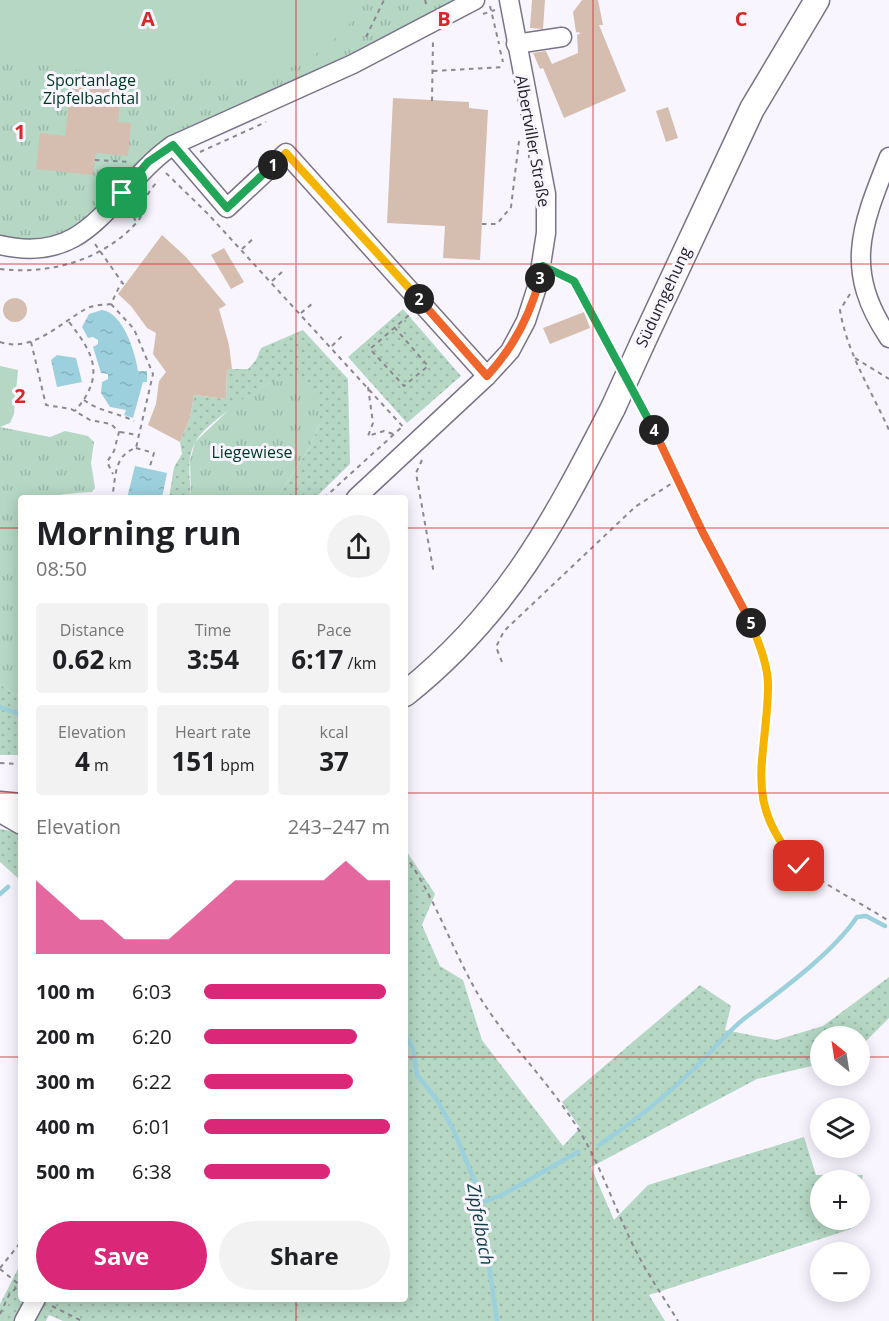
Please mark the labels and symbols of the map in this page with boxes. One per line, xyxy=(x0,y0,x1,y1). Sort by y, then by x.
text: A xyxy=(141,5,155,32)
text: B xyxy=(437,5,451,32)
text: C xyxy=(735,5,748,32)
park label: Sportanlage Zipfelbachtal xyxy=(43,69,139,109)
street label: Albertviller Straße xyxy=(511,73,555,209)
text: 1 xyxy=(14,118,26,145)
pin: 1 xyxy=(258,150,288,180)
pin xyxy=(96,167,147,218)
street label: Südumgehung xyxy=(630,243,696,351)
pin: 3 xyxy=(525,263,555,293)
pin: 2 xyxy=(404,284,434,314)
text: 2 xyxy=(14,382,26,409)
pin: 4 xyxy=(639,415,669,445)
park label: Liegewiese xyxy=(211,441,293,463)
pin: 5 xyxy=(736,608,766,638)
pin xyxy=(773,840,824,891)
north arrow xyxy=(810,1026,870,1086)
water label: Zipfelbach xyxy=(462,1180,500,1267)

